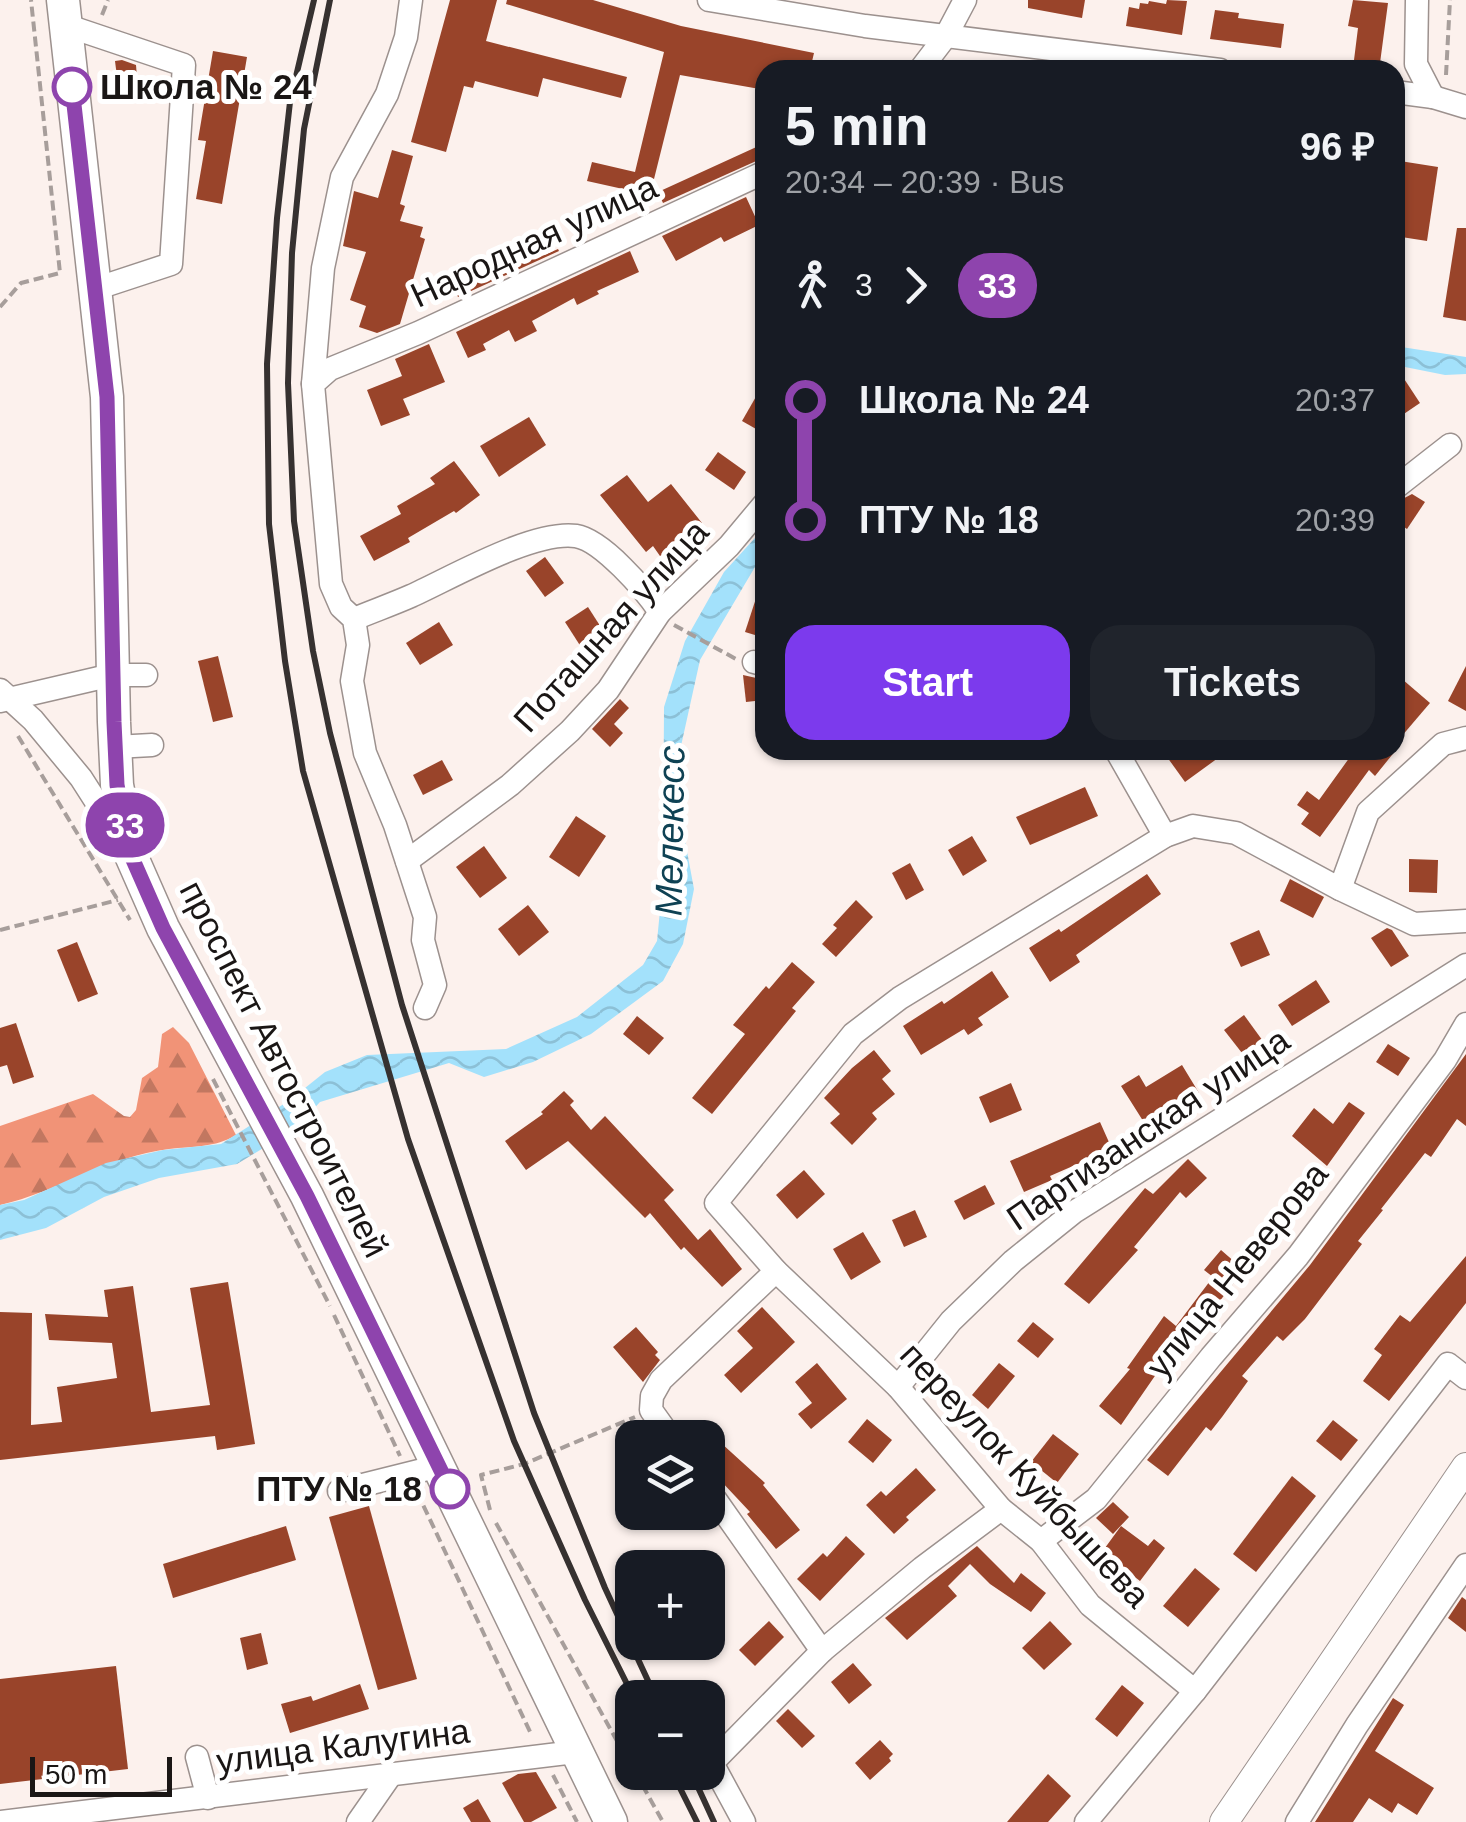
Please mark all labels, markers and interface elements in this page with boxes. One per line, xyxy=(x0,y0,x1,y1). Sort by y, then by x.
place label: Школа № 24 xyxy=(100,67,312,106)
marker: Школа № 24 xyxy=(53,68,91,106)
text: 5 min xyxy=(785,95,929,157)
text: 96 ₽ xyxy=(1300,126,1375,168)
text: 20:34 – 20:39 · Bus xyxy=(785,164,1064,200)
street label: Народная улица xyxy=(405,166,664,315)
icon: walk xyxy=(785,258,840,313)
icon: forward xyxy=(888,258,943,313)
text: 33 xyxy=(978,266,1017,305)
text: 3 xyxy=(855,267,873,303)
text: Школа № 24 xyxy=(859,379,1089,421)
text: 20:37 xyxy=(1295,382,1375,418)
text: ПТУ № 18 xyxy=(859,499,1039,541)
text: 20:39 xyxy=(1295,502,1375,538)
street label: Поташная улица xyxy=(506,512,716,739)
button: Start xyxy=(785,625,1070,740)
button: Tickets xyxy=(1090,625,1375,740)
water label: Мелекесс xyxy=(648,745,692,917)
line badge: 33 xyxy=(80,792,170,858)
text: 33 xyxy=(106,806,144,845)
street label: проспект Автостроителей xyxy=(172,874,396,1263)
street label: Партизанская улица xyxy=(999,1019,1297,1237)
street label: улица Неверова xyxy=(1138,1154,1335,1385)
street label: переулок Куйбышева xyxy=(893,1335,1158,1615)
map controls xyxy=(615,1420,725,1790)
button: layers xyxy=(615,1420,725,1530)
place label: ПТУ № 18 xyxy=(256,1469,422,1508)
marker: ПТУ № 18 xyxy=(431,1470,469,1508)
button: + xyxy=(615,1550,725,1660)
button: − xyxy=(615,1680,725,1790)
street label: улица Калугина xyxy=(214,1711,472,1780)
scale bar xyxy=(30,1752,172,1796)
text: 50 m xyxy=(45,1759,107,1790)

